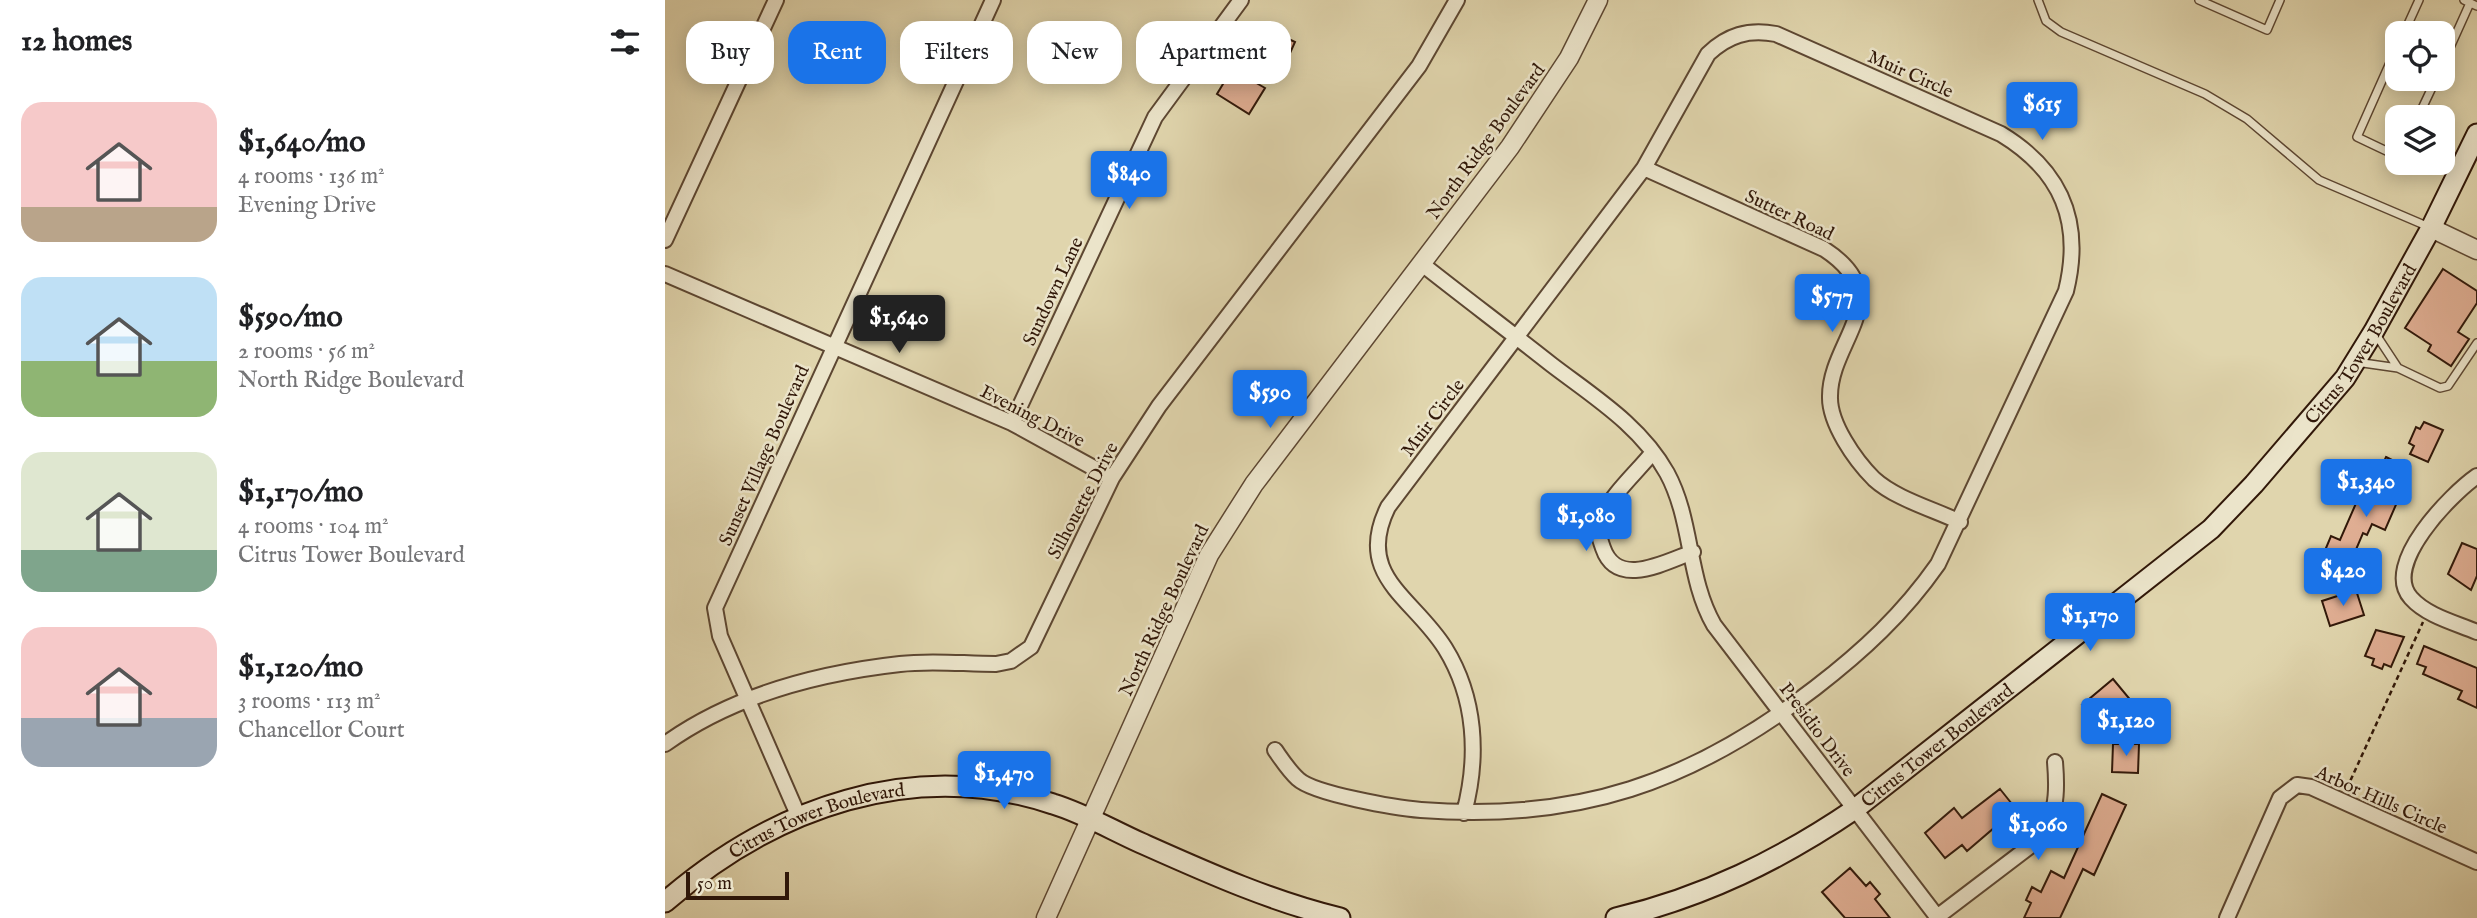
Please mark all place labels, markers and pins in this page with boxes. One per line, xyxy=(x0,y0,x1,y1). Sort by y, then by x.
pin: $615 xyxy=(2001,82,2083,142)
pin: $840 xyxy=(1088,152,1170,211)
pin: $577 xyxy=(1791,274,1873,334)
pin: $1,640 xyxy=(842,296,956,355)
pin: $590 xyxy=(1229,370,1311,430)
pin: $1,340 xyxy=(2309,460,2423,519)
pin: $1,080 xyxy=(1529,494,1643,553)
pin: $420 xyxy=(2302,548,2384,608)
pin: $1,170 xyxy=(2033,594,2147,653)
pin: $1,120 xyxy=(2069,698,2183,758)
pin: $1,470 xyxy=(947,752,1061,811)
pin: $1,060 xyxy=(1981,802,2095,862)

